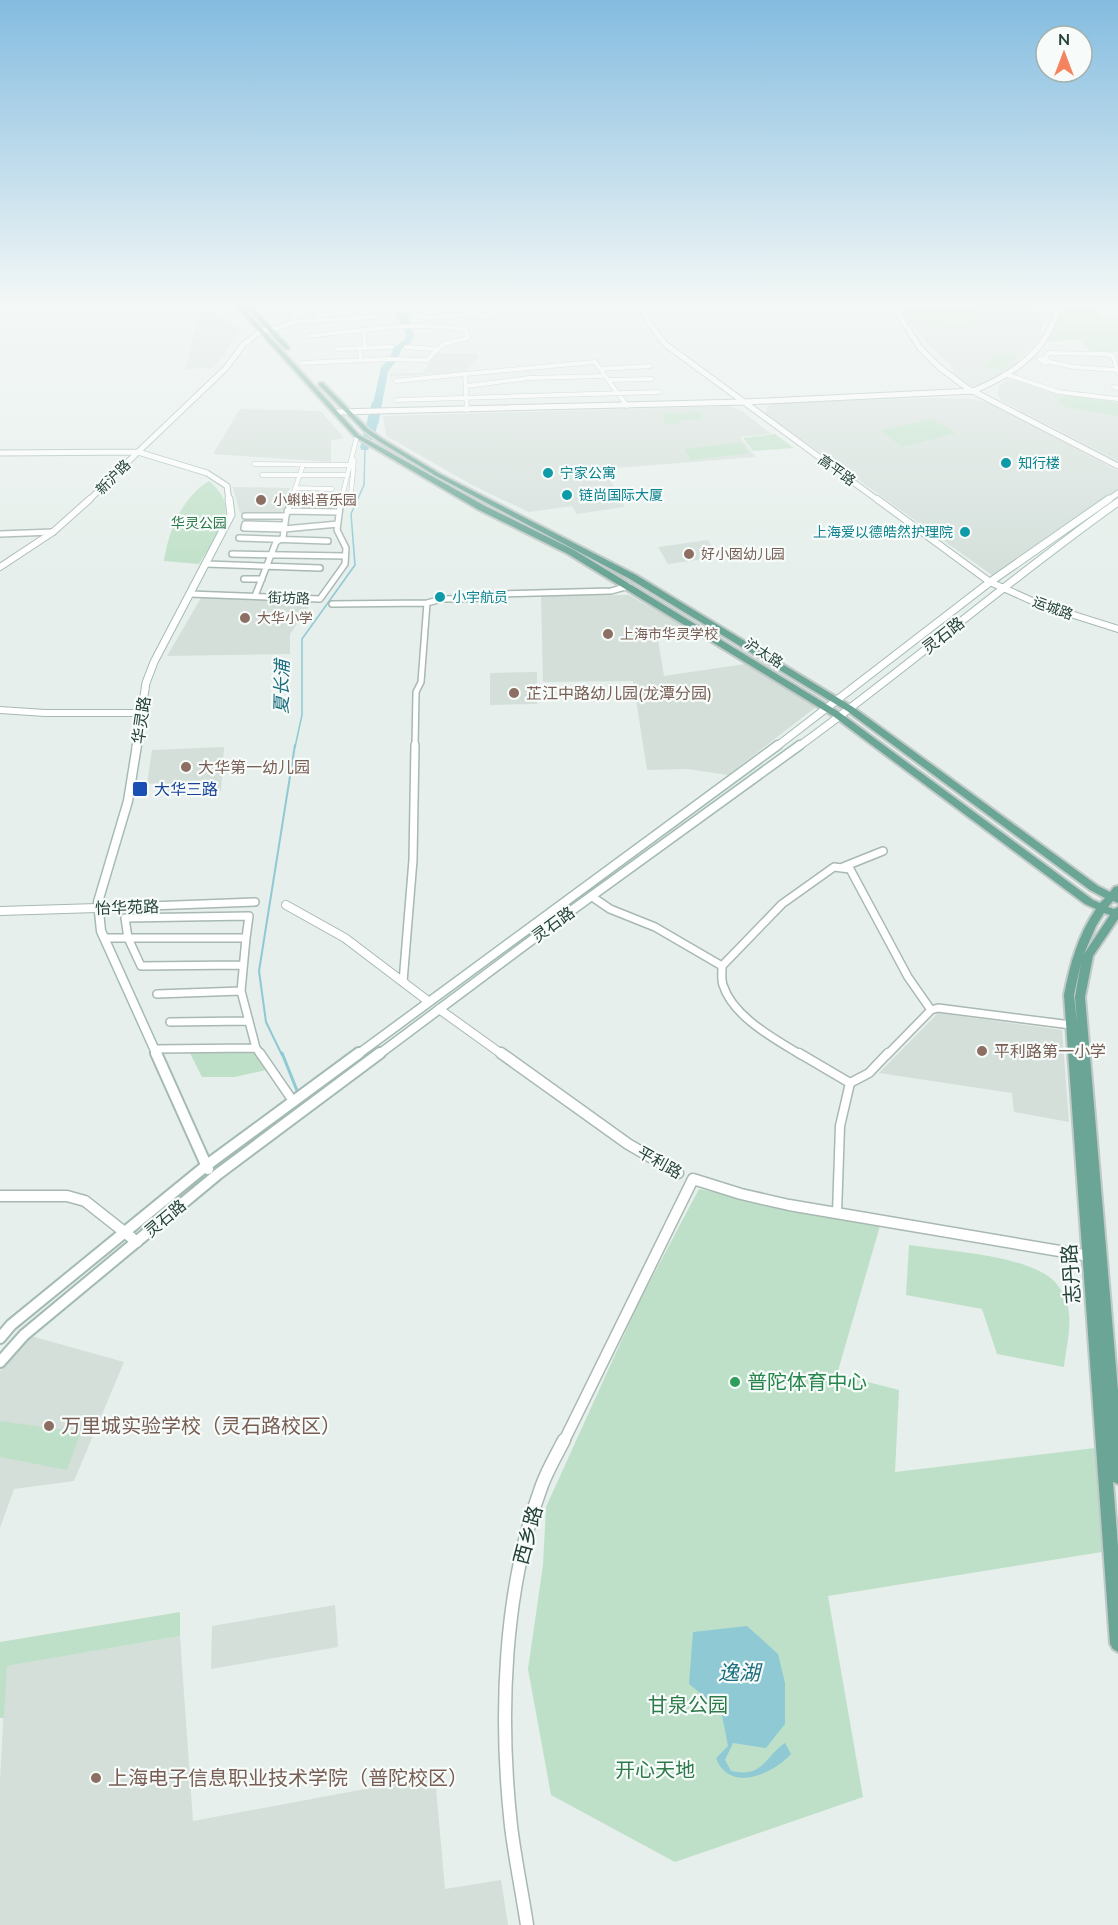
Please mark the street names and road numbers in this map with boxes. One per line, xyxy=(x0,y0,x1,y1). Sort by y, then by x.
street label: 高平路 xyxy=(815,450,859,490)
street label: 新沪路 xyxy=(92,456,134,498)
street label: 街坊路 xyxy=(268,588,310,608)
street label: 运城路 xyxy=(1030,592,1076,624)
street label: 灵石路 xyxy=(918,612,968,658)
street label: 沪太路 xyxy=(741,634,787,672)
street label: 华灵路 xyxy=(128,695,154,745)
street label: 怡华苑路 xyxy=(95,896,159,918)
street label: 灵石路 xyxy=(528,902,578,946)
street label: 平利路 xyxy=(634,1142,686,1182)
street label: 灵石路 xyxy=(140,1195,190,1241)
street label: 志丹路 xyxy=(1056,1243,1085,1305)
street label: 西乡路 xyxy=(508,1503,547,1567)

